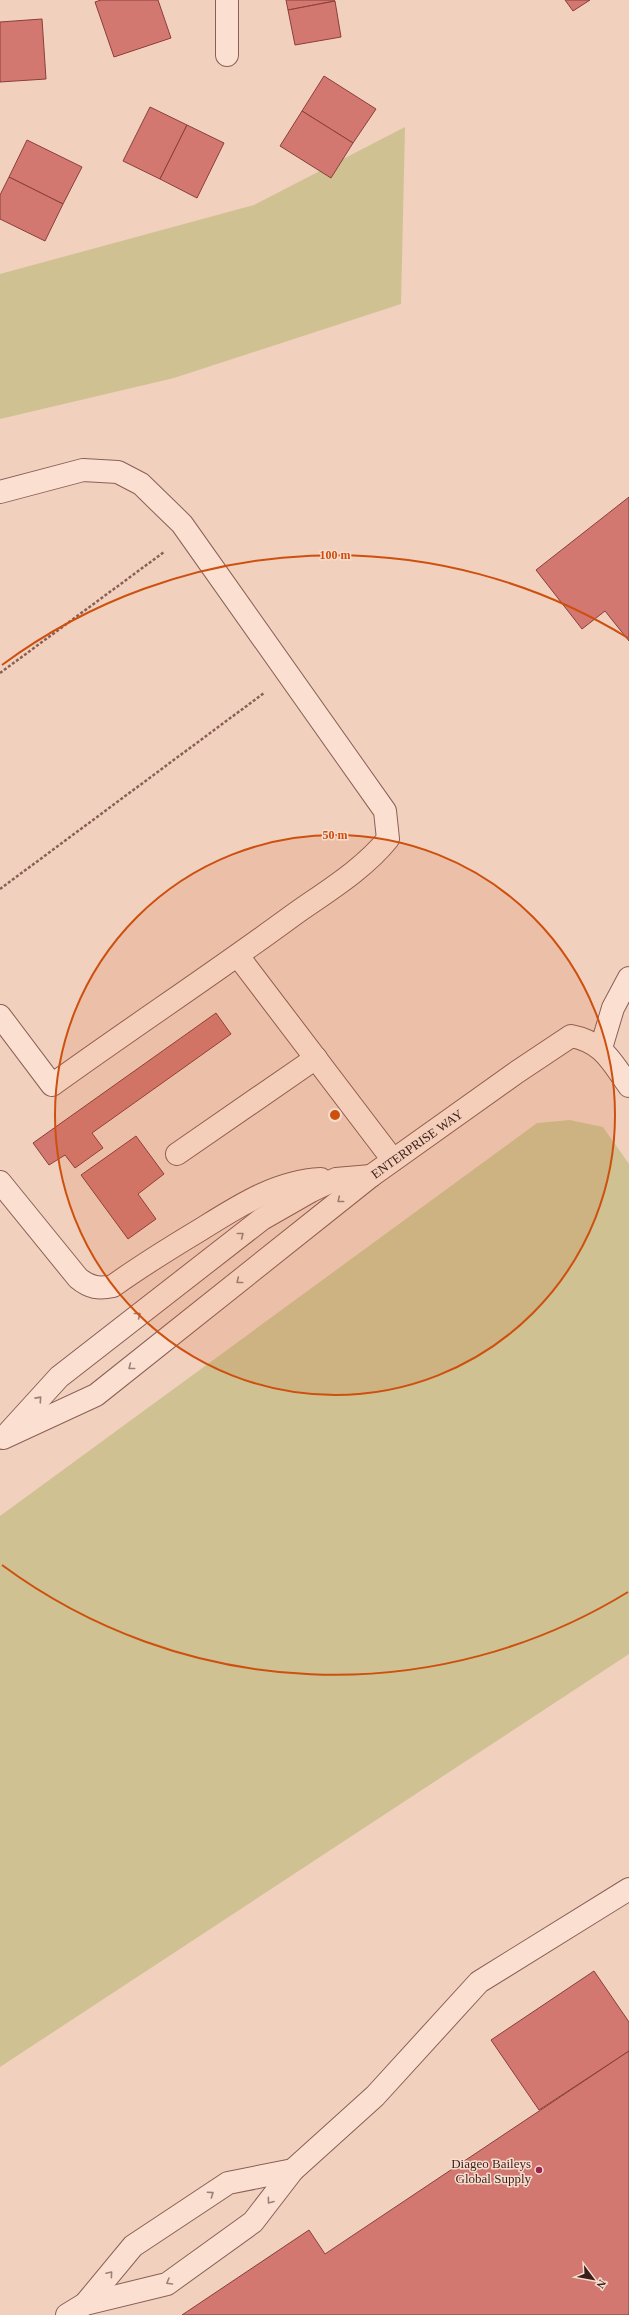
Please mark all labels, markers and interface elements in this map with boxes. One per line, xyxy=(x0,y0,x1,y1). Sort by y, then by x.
text: 100 m xyxy=(320,548,351,562)
text: 50 m xyxy=(323,828,348,842)
street label: ENTERPRISE WAY xyxy=(368,1105,466,1181)
centre of rings xyxy=(328,1108,342,1122)
one-way arrow xyxy=(338,1196,345,1203)
one-way arrow xyxy=(236,1233,243,1240)
one-way arrow xyxy=(236,1277,243,1284)
one-way arrow xyxy=(133,1313,140,1320)
one-way arrow xyxy=(129,1362,136,1369)
one-way arrow xyxy=(34,1396,41,1403)
place label: Diageo Baileys Global Supply xyxy=(451,2156,531,2186)
marker: Diageo Baileys Global Supply xyxy=(534,2165,544,2175)
one-way arrow xyxy=(207,2191,214,2199)
one-way arrow xyxy=(267,2196,274,2203)
north arrow xyxy=(573,2259,613,2299)
one-way arrow xyxy=(106,2271,113,2278)
one-way arrow xyxy=(166,2277,173,2284)
text: N xyxy=(594,2278,609,2291)

